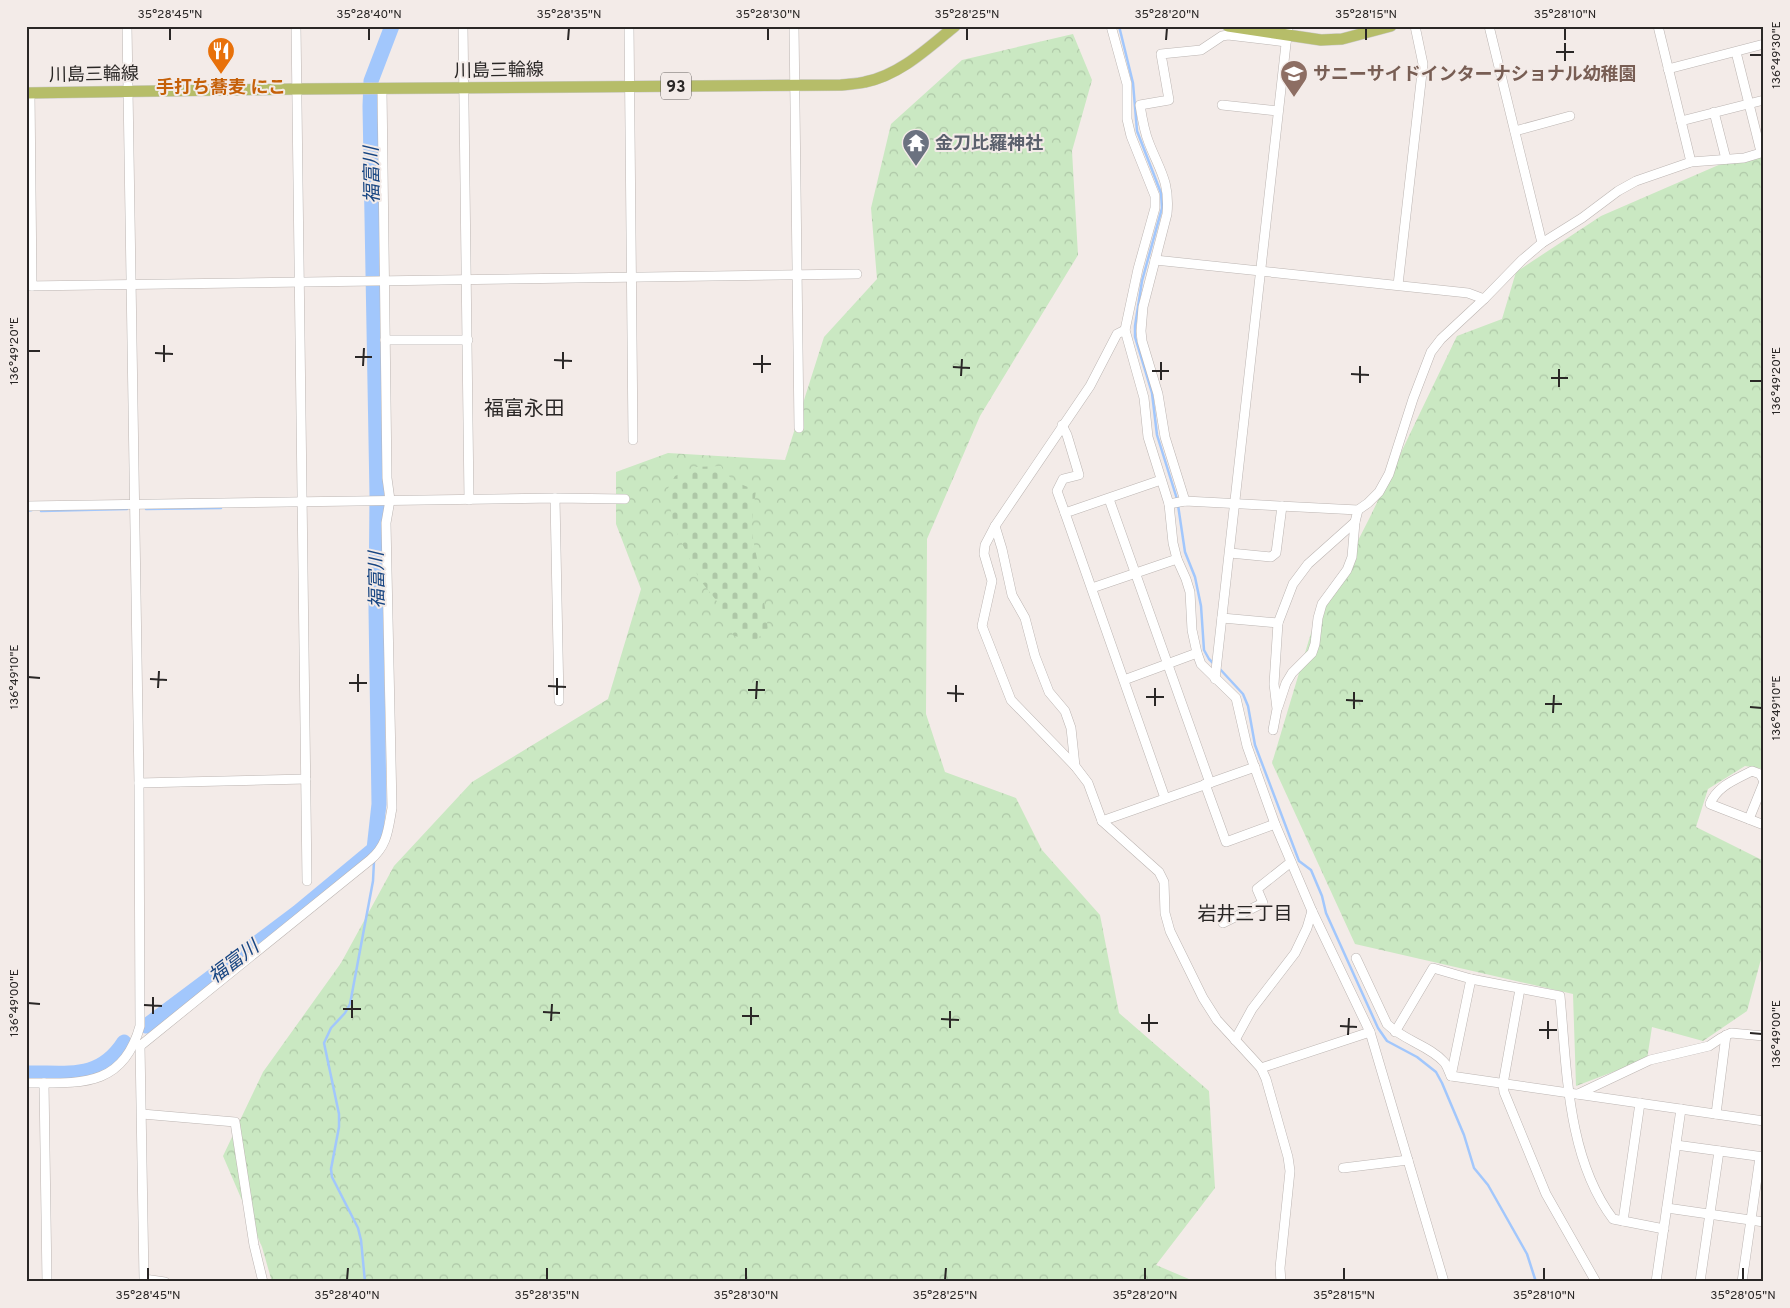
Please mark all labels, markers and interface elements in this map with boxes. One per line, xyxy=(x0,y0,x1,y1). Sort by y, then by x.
text: 35°28'45"N xyxy=(137,7,203,23)
text: 35°28'40"N xyxy=(336,7,402,23)
text: 35°28'35"N xyxy=(537,7,601,23)
text: 35°28'30"N xyxy=(736,7,800,23)
text: 35°28'25"N xyxy=(935,7,999,23)
text: 35°28'20"N xyxy=(1134,7,1200,23)
text: 35°28'15"N xyxy=(1335,7,1397,23)
text: 35°28'10"N xyxy=(1534,7,1596,23)
text: 136°49'30"E xyxy=(1769,21,1785,89)
restaurant icon: 手打ち蕎麦 にこ xyxy=(206,36,236,75)
street label: 川島三輪線 xyxy=(454,59,544,84)
school or university icon: サニーサイドインターナショナル幼稚園 xyxy=(1279,59,1309,98)
street label: 川島三輪線 xyxy=(49,63,139,88)
place label: サニーサイドインターナショナル幼稚園 xyxy=(1313,64,1637,87)
road number: 93 xyxy=(661,72,691,100)
place label: 手打ち蕎麦 にこ xyxy=(156,77,286,100)
temple icon: 金刀比羅神社 xyxy=(901,128,931,167)
place label: 金刀比羅神社 xyxy=(935,133,1043,156)
water label: 福富川 xyxy=(360,144,385,204)
text: 136°49'20"E xyxy=(7,317,23,385)
text: 136°49'20"E xyxy=(1769,347,1785,415)
district label: 福富永田 xyxy=(484,397,564,423)
water label: 福富川 xyxy=(365,549,390,609)
text: 136°49'10"E xyxy=(7,645,23,709)
text: 136°49'10"E xyxy=(1769,676,1785,740)
district label: 岩井三丁目 xyxy=(1197,903,1293,927)
water label: 福富川 xyxy=(204,935,266,989)
text: 136°49'00"E xyxy=(7,969,23,1037)
text: 136°49'00"E xyxy=(1769,1000,1785,1068)
text: 35°28'45"N xyxy=(115,1288,181,1304)
text: 35°28'40"N xyxy=(314,1288,380,1304)
text: 35°28'35"N xyxy=(515,1288,579,1304)
text: 35°28'30"N xyxy=(714,1288,778,1304)
text: 35°28'25"N xyxy=(913,1288,977,1304)
text: 35°28'20"N xyxy=(1112,1288,1178,1304)
text: 35°28'15"N xyxy=(1313,1288,1375,1304)
text: 35°28'10"N xyxy=(1513,1288,1575,1304)
text: 35°28'05"N xyxy=(1710,1288,1776,1304)

